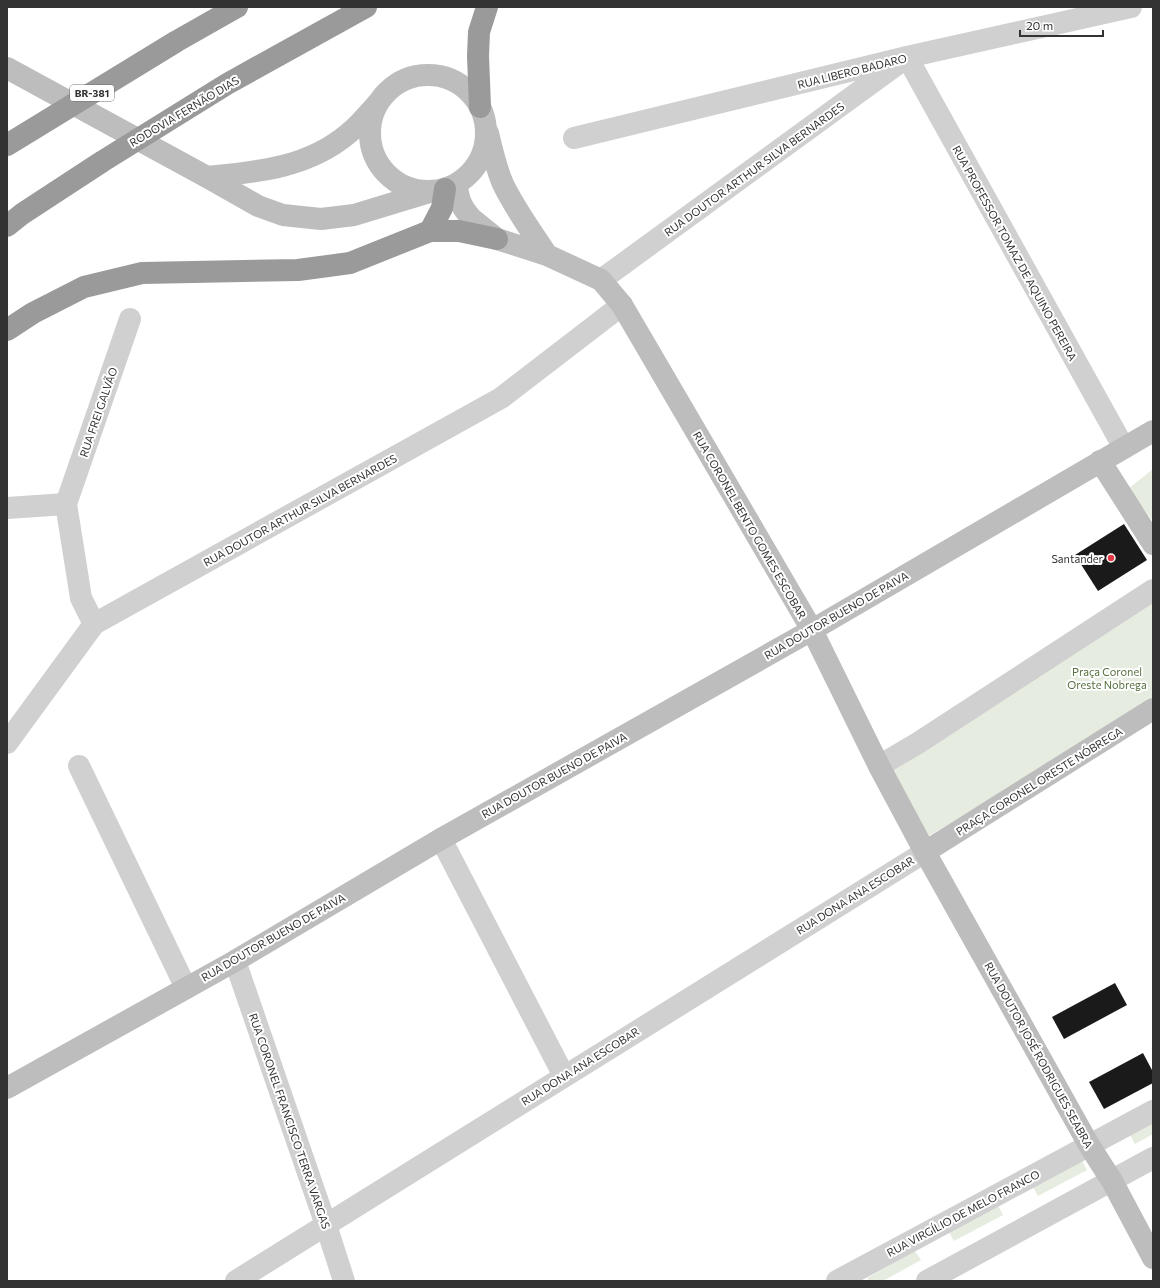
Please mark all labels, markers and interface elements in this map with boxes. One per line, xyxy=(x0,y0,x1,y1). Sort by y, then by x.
scale bar xyxy=(1020,12,1103,38)
text: 20 m xyxy=(1026,18,1053,32)
street label: RUA LIBERO BADARO xyxy=(796,51,908,91)
street label: RODOVIA FERNÃO DIAS xyxy=(127,73,241,149)
road number: BR-381 xyxy=(70,85,114,101)
street label: RUA DOUTOR ARTHUR SILVA BERNARDES xyxy=(662,99,846,239)
street label: RUA PROFESSOR TOMAZ DE AQUINO PEREIRA xyxy=(950,143,1080,363)
street label: RUA FREI GALVÃO xyxy=(77,365,119,459)
street label: RUA CORONEL BENTO GOMES ESCOBAR xyxy=(691,429,809,622)
street label: RUA DOUTOR ARTHUR SILVA BERNARDES xyxy=(201,451,399,569)
place label: Santander xyxy=(1051,552,1104,565)
marker: Santander xyxy=(1106,553,1116,563)
street label: RUA DOUTOR BUENO DE PAIVA xyxy=(762,568,911,662)
park label: Praça Coronel Oreste Nobrega xyxy=(1067,665,1147,691)
street label: PRAÇA CORONEL ORESTE NÓBREGA xyxy=(953,723,1125,838)
street label: RUA DOUTOR BUENO DE PAIVA xyxy=(479,729,629,820)
street label: RUA DONA ANA ESCOBAR xyxy=(794,853,917,937)
street label: RUA DOUTOR BUENO DE PAIVA xyxy=(199,890,348,984)
street label: RUA DOUTOR JOSÉ RODRIGUES SEABRA xyxy=(981,959,1097,1151)
street label: RUA CORONEL FRANCISCO TERRA VARGAS xyxy=(247,1011,333,1231)
street label: RUA DONA ANA ESCOBAR xyxy=(519,1024,642,1108)
street label: RUA VIRGÍLIO DE MELO FRANCO xyxy=(884,1166,1042,1259)

